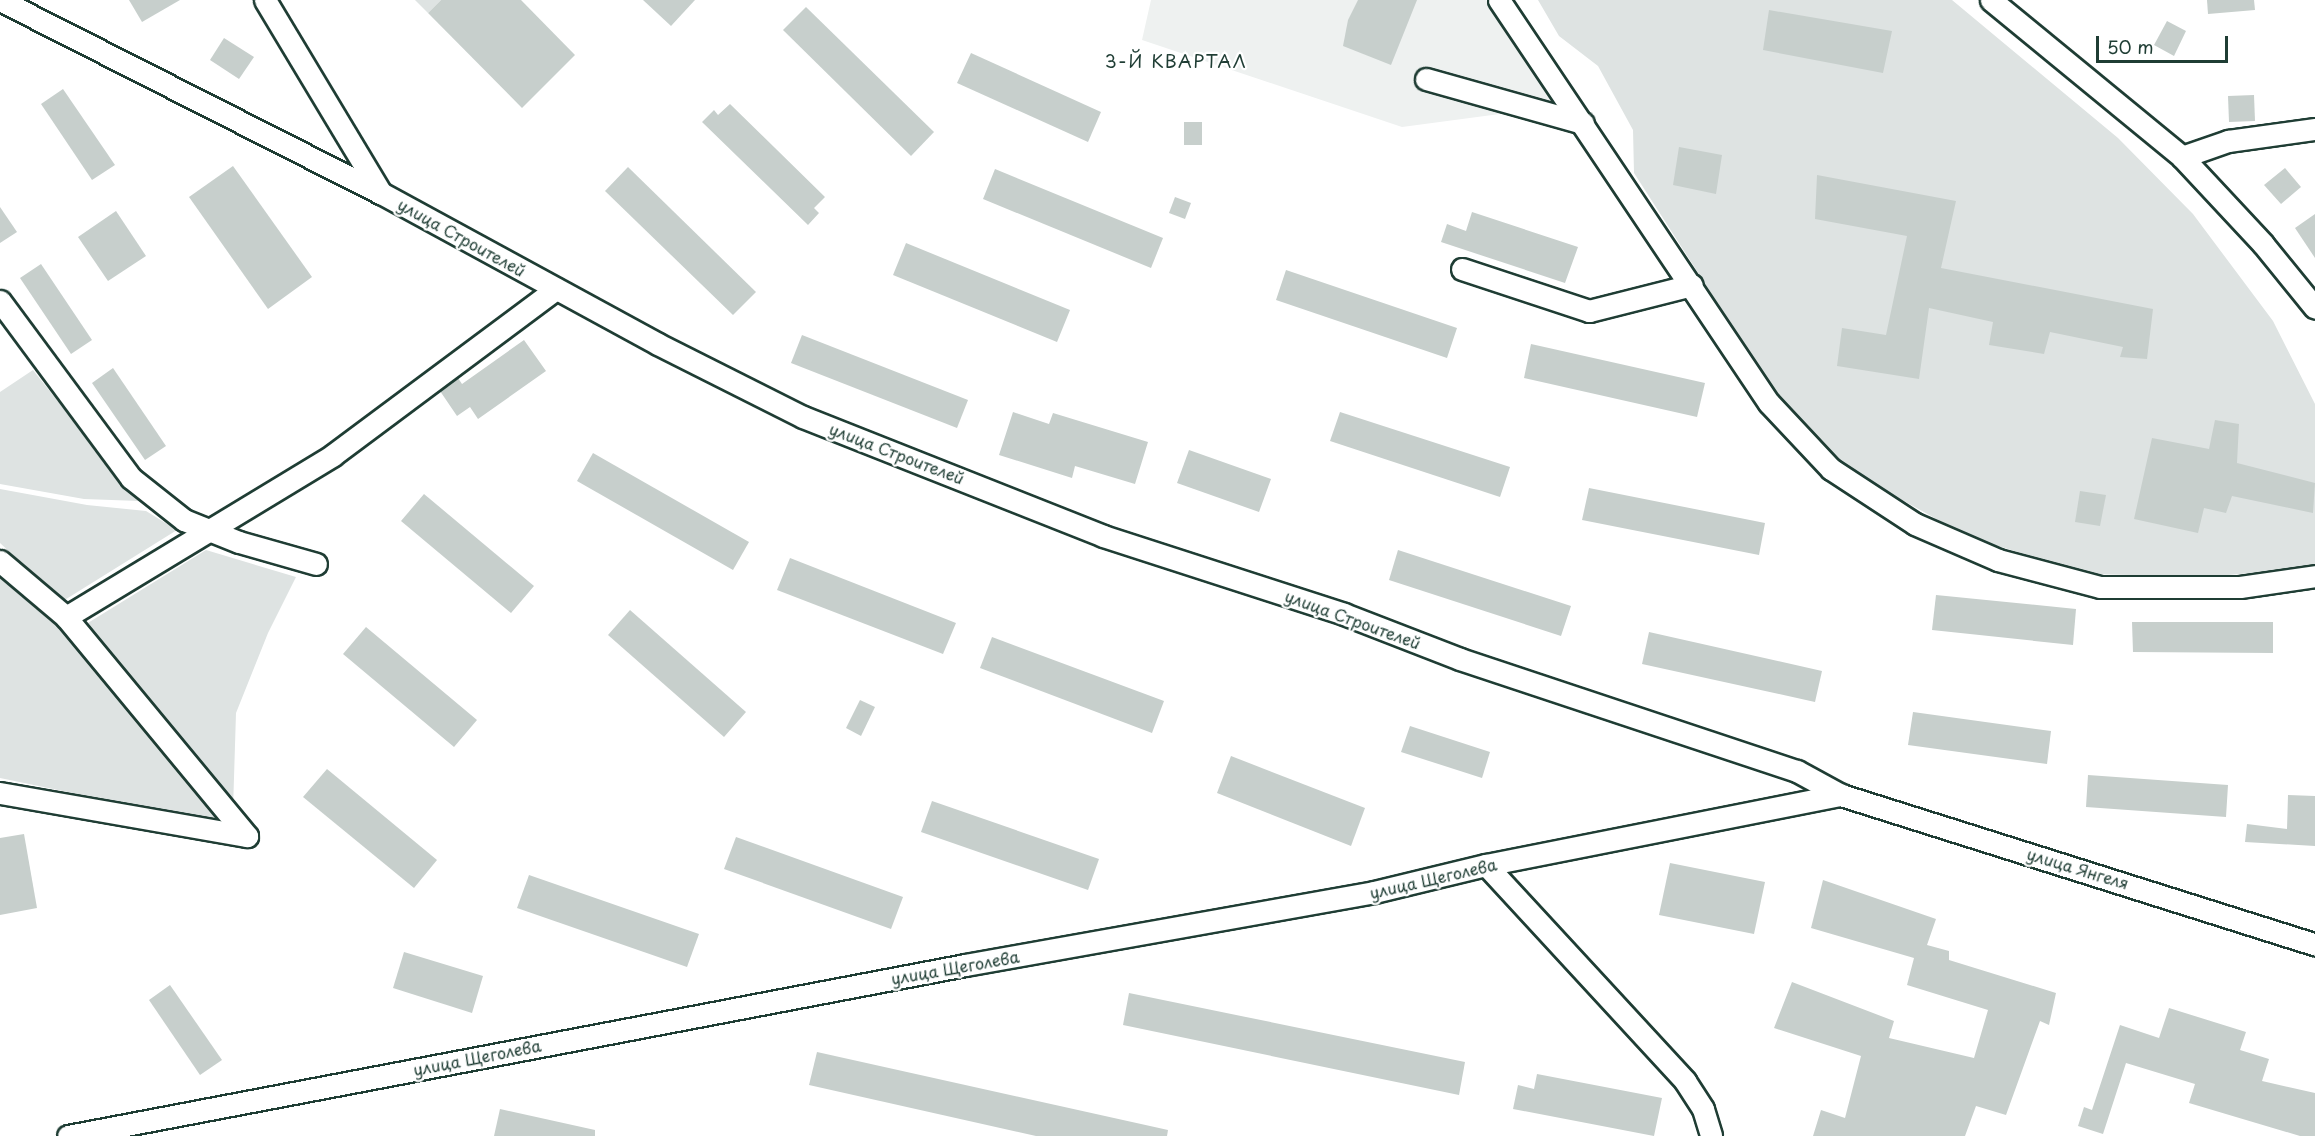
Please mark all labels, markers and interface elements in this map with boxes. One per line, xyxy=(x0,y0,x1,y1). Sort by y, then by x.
scale bar xyxy=(2099,24,2231,62)
text: 50 m xyxy=(2107,33,2154,60)
district label: 3-Й КВАРТАЛ xyxy=(1104,50,1248,72)
street label: улица Строителей xyxy=(394,194,530,280)
street label: улица Строителей xyxy=(826,418,968,488)
street label: улица Строителей xyxy=(1282,585,1424,653)
street label: улица Янгеля xyxy=(2024,843,2132,893)
street label: улица Щеголева xyxy=(1367,854,1499,902)
street label: улица Щеголева xyxy=(889,946,1021,988)
street label: улица Щеголева xyxy=(411,1035,543,1079)

